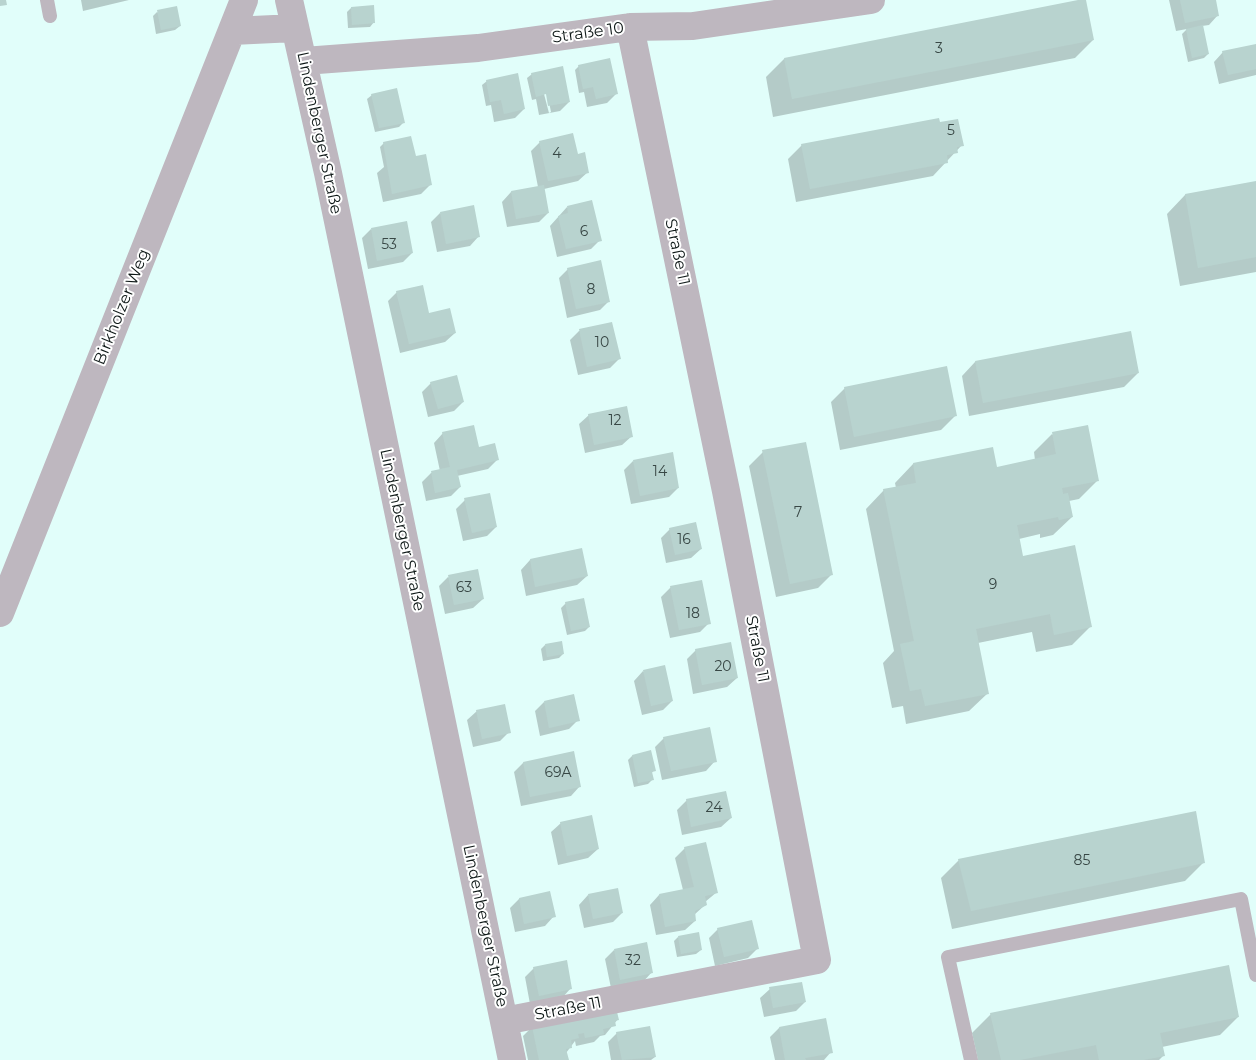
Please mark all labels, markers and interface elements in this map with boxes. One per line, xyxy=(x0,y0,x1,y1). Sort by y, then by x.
street label: Straße 10 xyxy=(551,18,625,48)
house number: 3 xyxy=(935,41,943,57)
street label: Lindenberger Straße xyxy=(292,50,346,216)
house number: 5 xyxy=(947,123,955,139)
house number: 4 xyxy=(552,146,562,162)
street label: Straße 11 xyxy=(661,217,693,287)
house number: 6 xyxy=(580,224,588,240)
house number: 53 xyxy=(381,237,397,253)
street label: Birkholzer Weg xyxy=(90,246,154,368)
house number: 8 xyxy=(587,282,595,298)
house number: 10 xyxy=(595,335,609,351)
house number: 12 xyxy=(608,413,622,429)
street label: Lindenberger Straße xyxy=(375,447,429,613)
house number: 14 xyxy=(653,464,667,480)
house number: 7 xyxy=(794,505,802,521)
house number: 16 xyxy=(677,532,691,548)
house number: 9 xyxy=(989,577,997,593)
house number: 63 xyxy=(456,580,472,596)
house number: 18 xyxy=(686,606,700,622)
street label: Straße 11 xyxy=(741,614,773,684)
house number: 20 xyxy=(714,659,732,675)
house number: 69A xyxy=(545,765,571,781)
house number: 24 xyxy=(706,800,722,816)
street label: Lindenberger Straße xyxy=(458,843,512,1009)
house number: 85 xyxy=(1074,853,1090,869)
house number: 32 xyxy=(625,953,641,969)
street label: Straße 11 xyxy=(533,993,603,1025)

